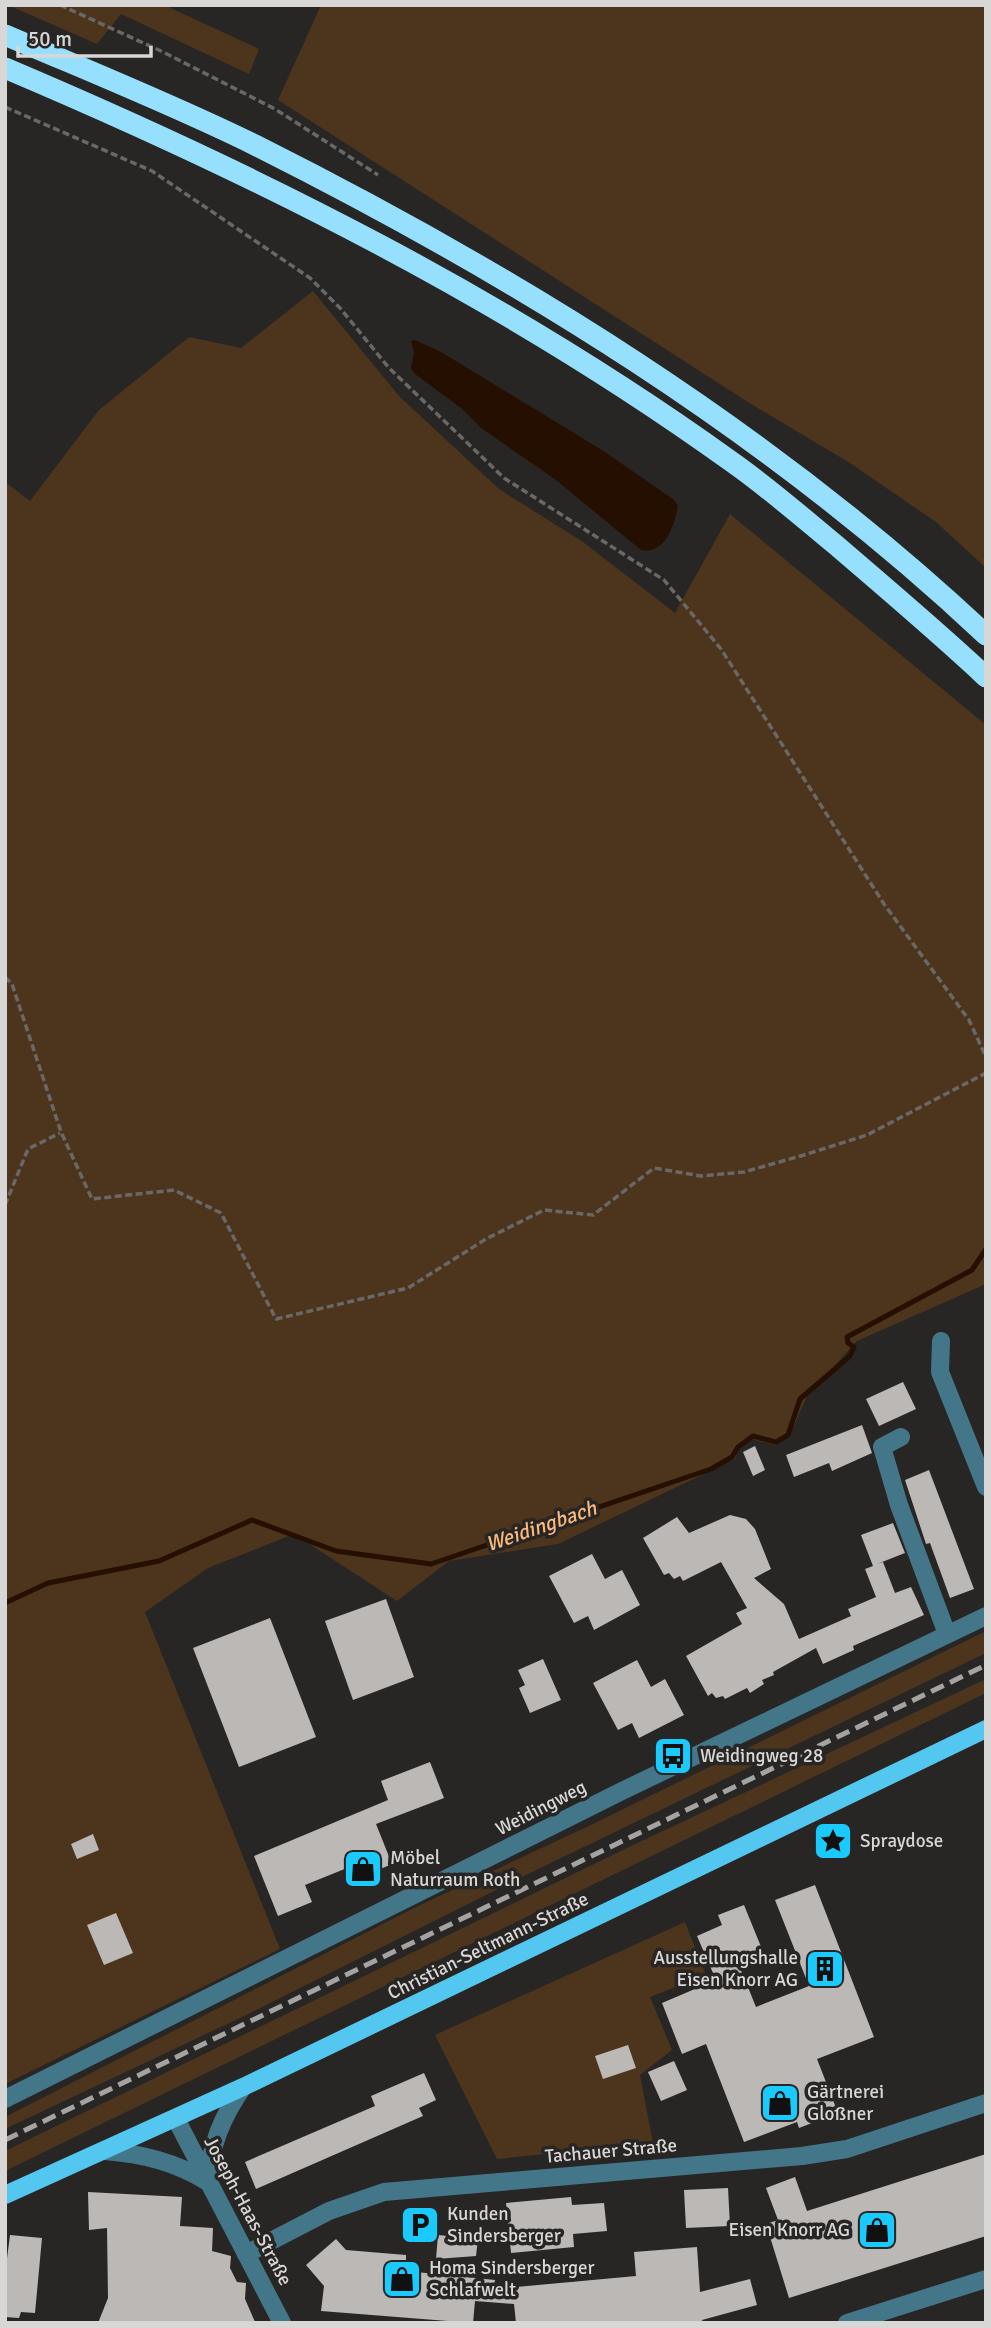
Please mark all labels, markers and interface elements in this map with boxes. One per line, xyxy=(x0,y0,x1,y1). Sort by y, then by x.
scale bar xyxy=(18,14,150,58)
text: 50 m xyxy=(28,26,72,52)
water label: Weidingbach xyxy=(482,1495,600,1557)
bus stop icon: Weidingweg 28 xyxy=(652,1735,694,1777)
place label: Weidingweg 28 xyxy=(700,1744,823,1768)
street label: Weidingweg xyxy=(492,1775,590,1841)
place icon: Spraydose xyxy=(812,1820,854,1862)
place label: Spraydose xyxy=(860,1829,943,1853)
place label: Möbel Naturraum Roth xyxy=(390,1846,520,1892)
shop icon: Möbel Naturraum Roth xyxy=(342,1848,384,1890)
street label: Christian-Seltmann-Straße xyxy=(384,1887,592,2005)
place label: Ausstellungshalle Eisen Knorr AG xyxy=(653,1946,798,1992)
building icon: Ausstellungshalle Eisen Knorr AG xyxy=(804,1948,846,1990)
place label: Gärtnerei Gloßner xyxy=(807,2080,884,2126)
shop icon: Gärtnerei Gloßner xyxy=(759,2082,801,2124)
street label: Joseph-Haas-Straße xyxy=(199,2132,297,2290)
street label: Tachauer Straße xyxy=(544,2133,678,2169)
place label: Kunden Sindersberger xyxy=(447,2202,561,2248)
parking icon: Kunden Sindersberger xyxy=(399,2204,441,2246)
shop icon: Eisen Knorr AG xyxy=(856,2209,898,2251)
place label: Eisen Knorr AG xyxy=(728,2218,850,2242)
place label: Homa Sindersberger Schlafwelt xyxy=(429,2256,595,2302)
shop icon: Homa Sindersberger Schlafwelt xyxy=(381,2258,423,2300)

